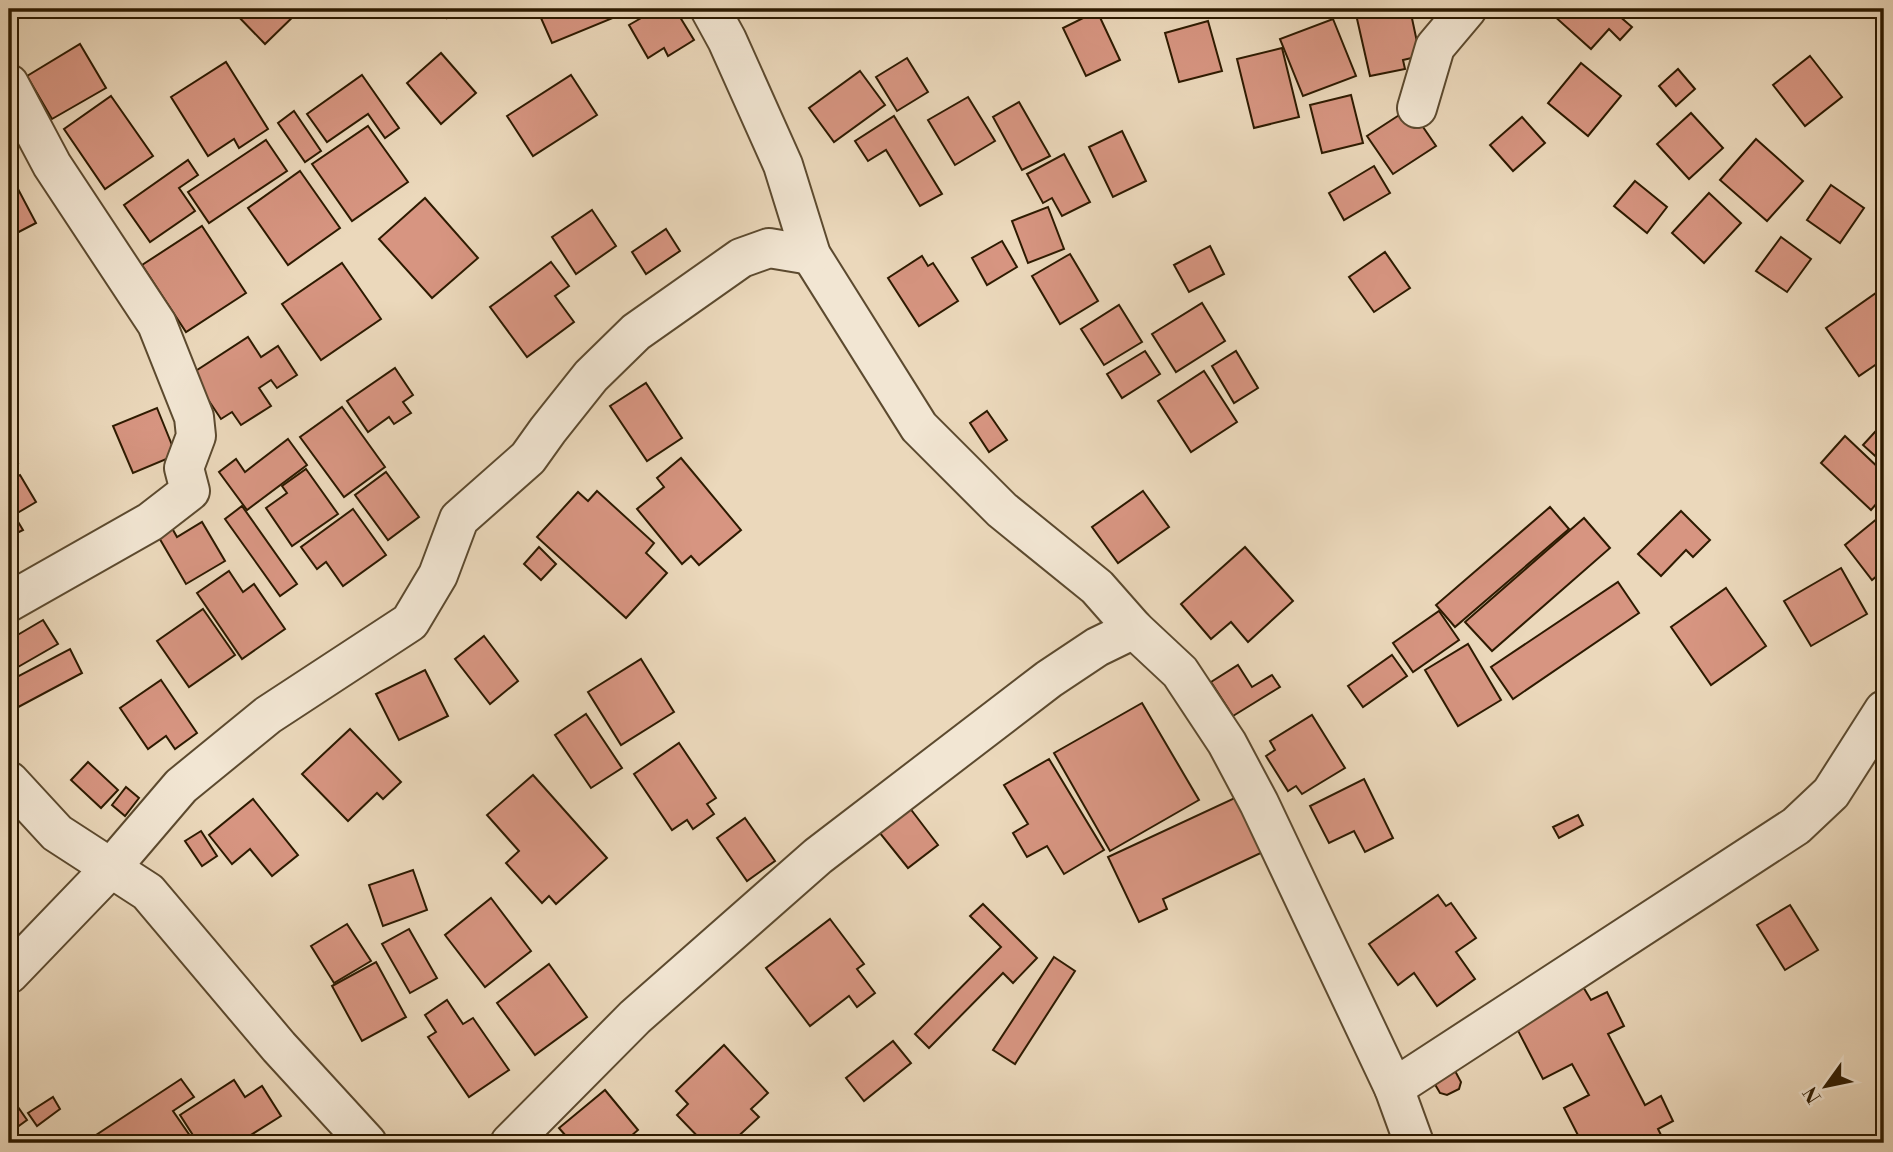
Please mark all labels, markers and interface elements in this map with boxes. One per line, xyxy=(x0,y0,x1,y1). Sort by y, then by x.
north arrow xyxy=(1792,1050,1862,1120)
text: N xyxy=(1798,1082,1827,1108)

